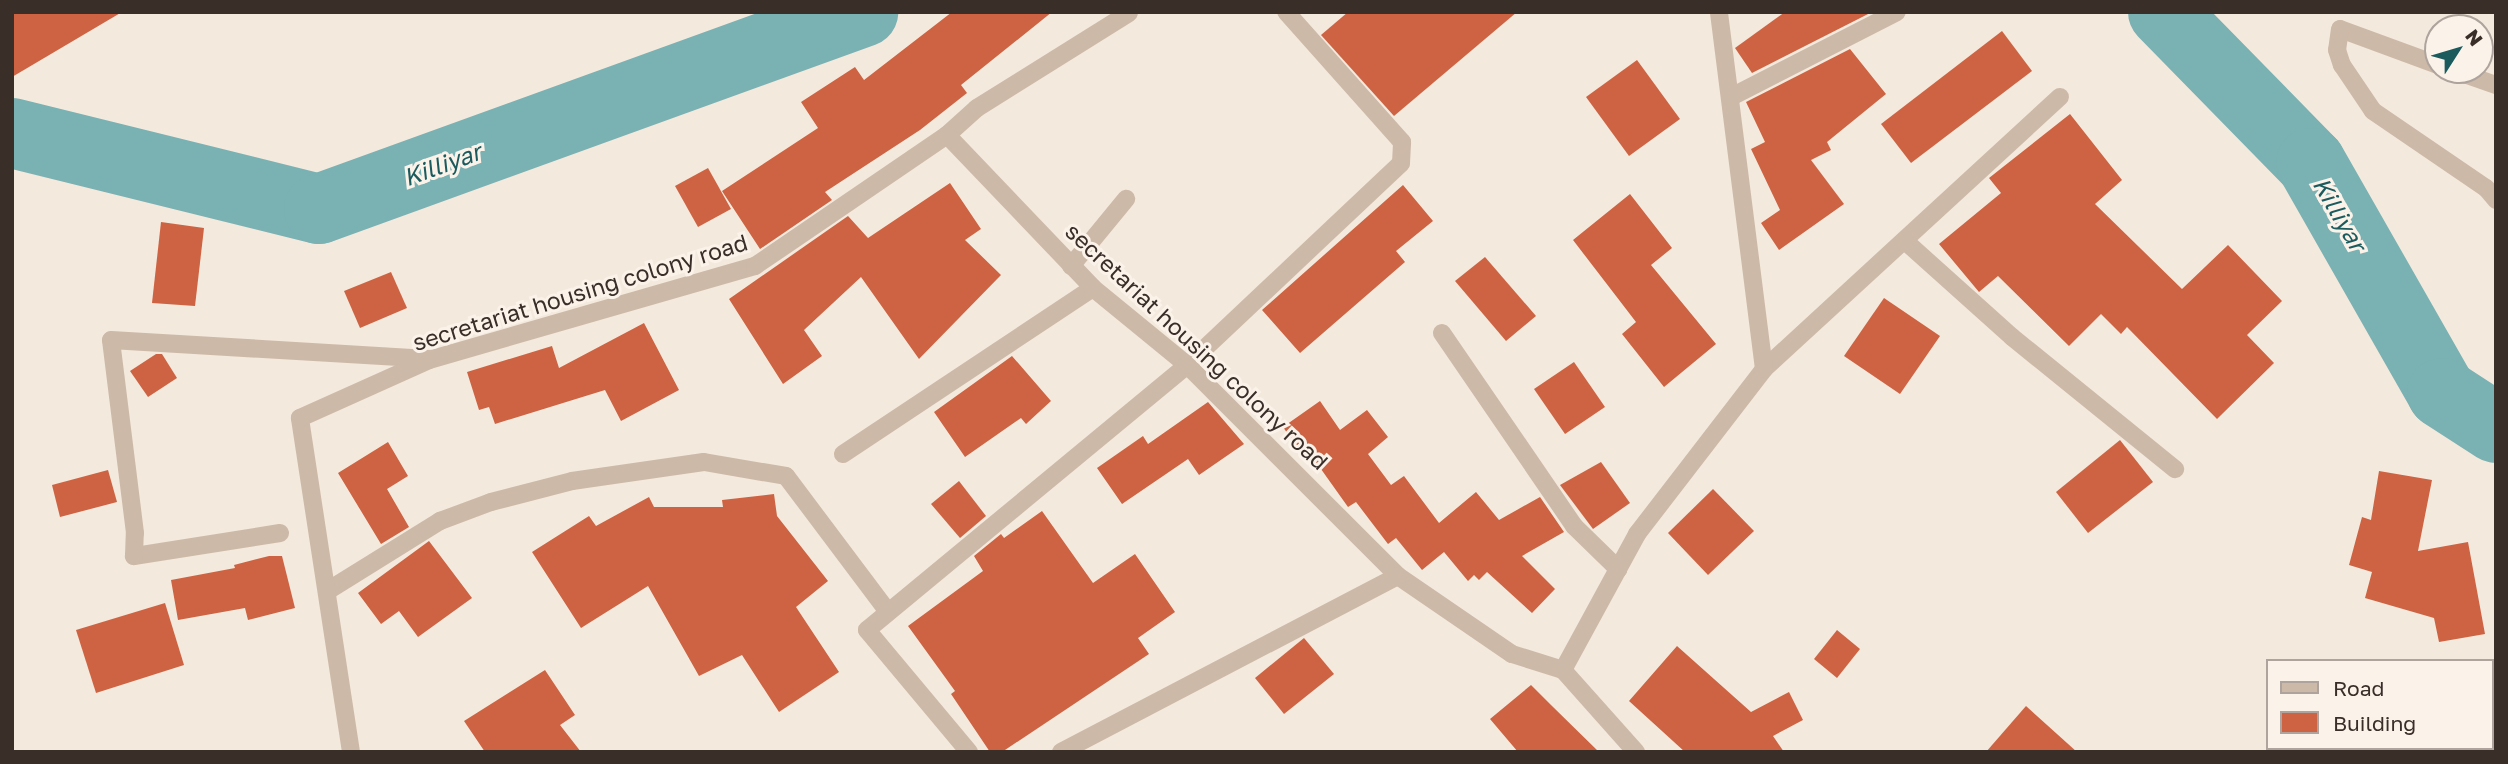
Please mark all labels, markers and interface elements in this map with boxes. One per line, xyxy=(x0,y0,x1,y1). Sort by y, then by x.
north arrow xyxy=(2424,14,2494,84)
text: N xyxy=(2461,25,2488,50)
water label: Killiyar xyxy=(399,137,485,191)
water label: Killiyar xyxy=(2307,172,2373,256)
street label: secretariat housing colony road xyxy=(1060,217,1334,475)
street label: secretariat housing colony road xyxy=(409,228,751,356)
legend xyxy=(2266,659,2494,750)
text: Road xyxy=(2333,675,2384,701)
text: Building xyxy=(2333,710,2416,736)

